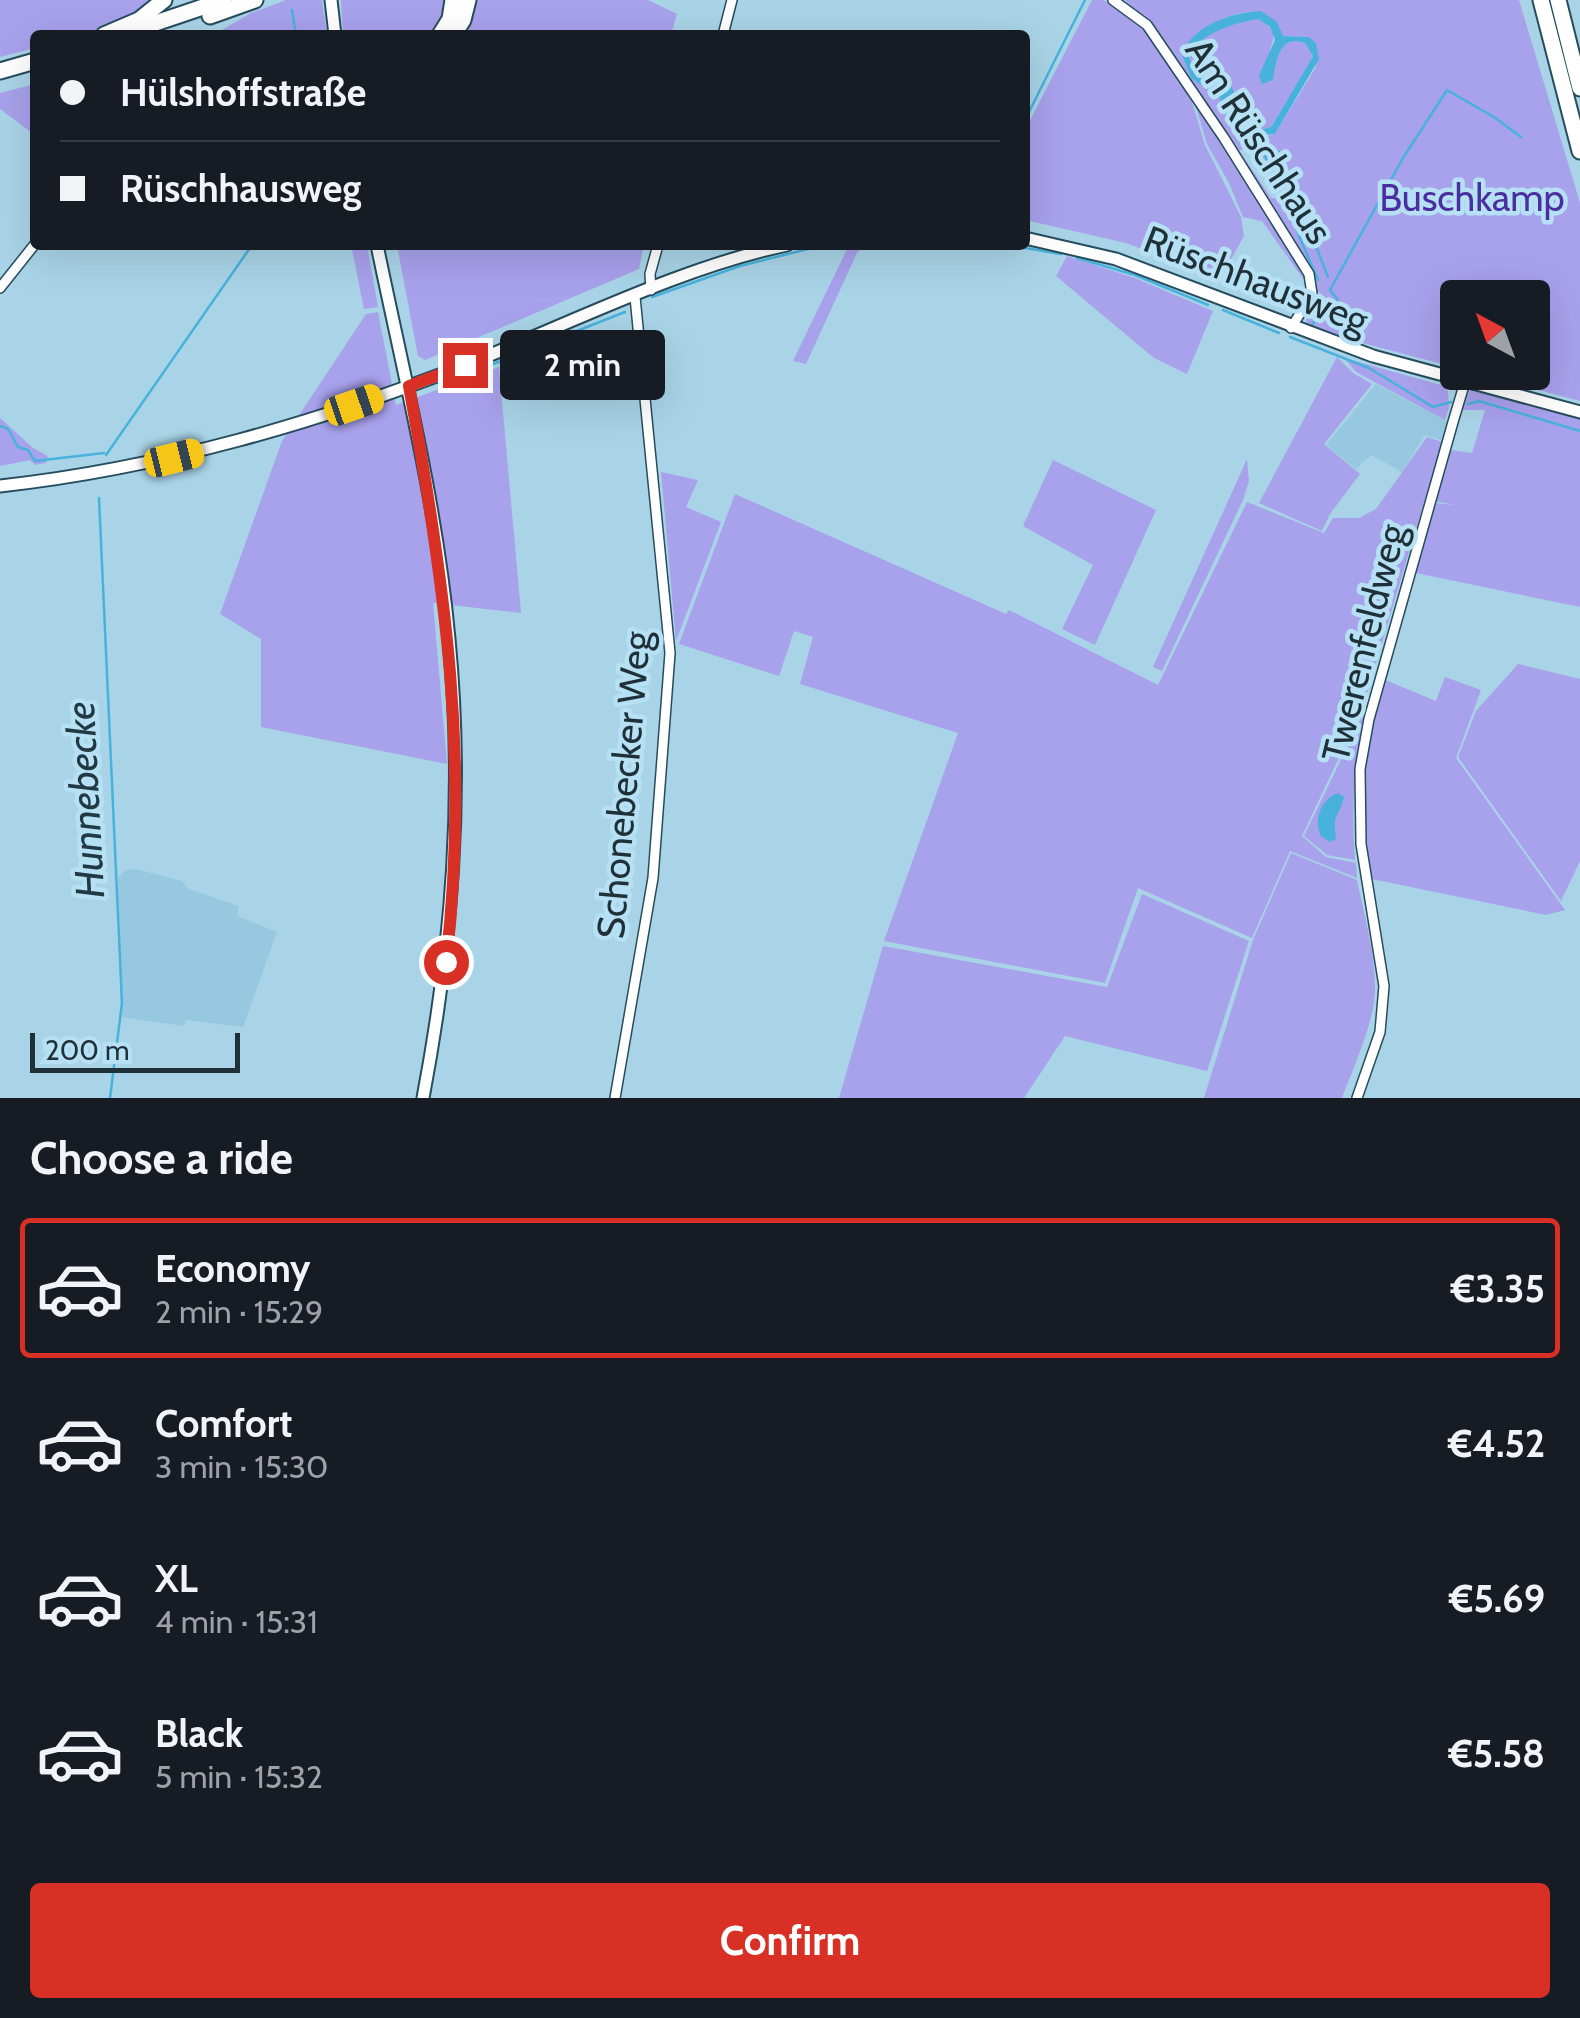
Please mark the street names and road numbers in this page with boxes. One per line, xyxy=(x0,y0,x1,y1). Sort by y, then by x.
street label: Am Rüschhaus xyxy=(1176,29,1343,252)
street label: Rüschhausweg xyxy=(1138,215,1376,344)
street label: Twerenfeldweg xyxy=(1311,518,1416,767)
street label: Schonebecker Weg xyxy=(587,628,660,941)

